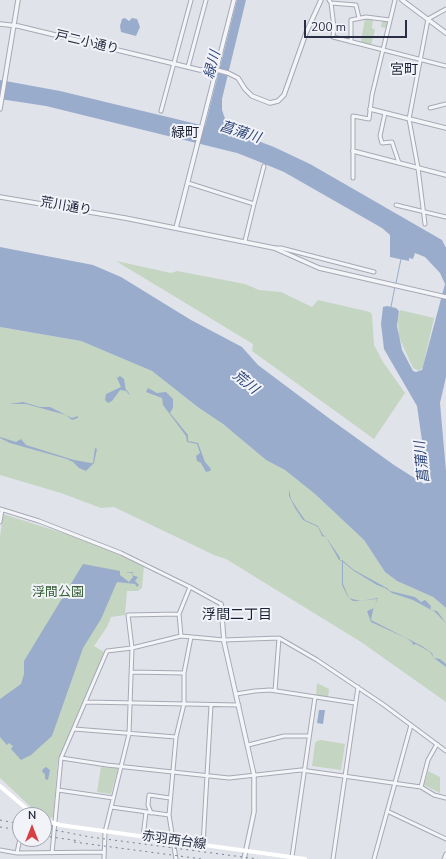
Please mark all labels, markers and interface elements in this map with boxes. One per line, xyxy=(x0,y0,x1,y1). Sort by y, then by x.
scale bar xyxy=(306,12,409,38)
text: 200 m xyxy=(311,19,346,35)
street label: 戸二小通り xyxy=(54,28,120,58)
water label: 緑川 xyxy=(201,49,225,81)
district label: 宮町 xyxy=(390,63,418,79)
water label: 菖蒲川 xyxy=(217,119,263,147)
district label: 緑町 xyxy=(171,126,199,142)
street label: 荒川通り xyxy=(39,195,93,219)
water label: 荒川 xyxy=(229,368,261,398)
water label: 菖蒲川 xyxy=(412,440,434,484)
park label: 浮間公園 xyxy=(32,585,84,601)
district label: 浮間二丁目 xyxy=(202,608,272,624)
north arrow xyxy=(12,807,52,847)
text: N xyxy=(28,808,36,823)
street label: 赤羽西台線 xyxy=(141,829,207,853)

